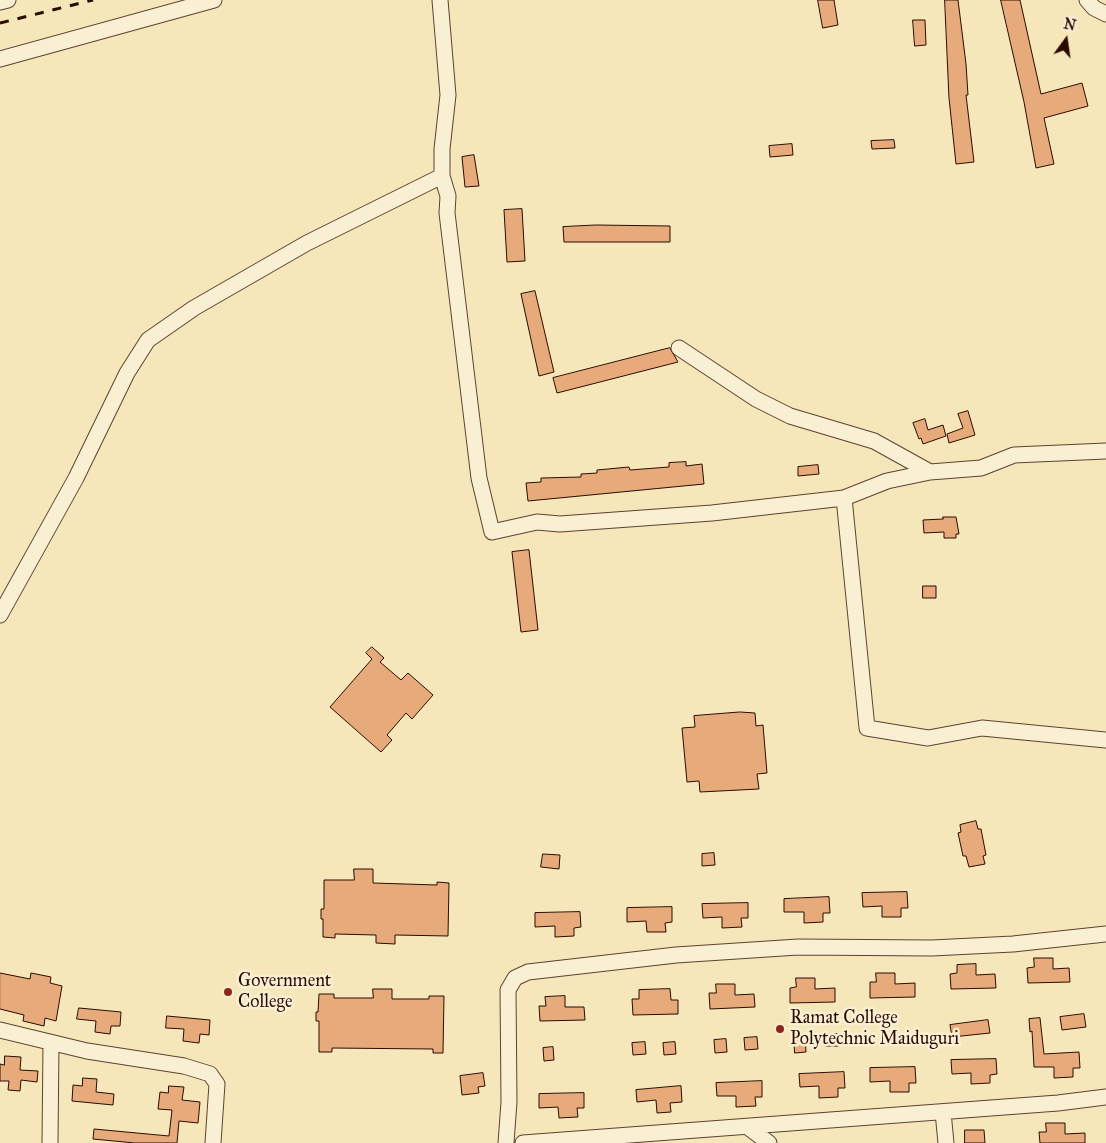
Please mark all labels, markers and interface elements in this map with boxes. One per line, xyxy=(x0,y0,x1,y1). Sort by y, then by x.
north arrow xyxy=(1041,15,1091,65)
text: N xyxy=(1062,15,1078,35)
place label: Government College xyxy=(238,971,331,1014)
marker: Government College xyxy=(222,986,234,998)
place label: Ramat College Polytechnic Maiduguri xyxy=(790,1008,959,1050)
marker: Ramat College Polytechnic Maiduguri xyxy=(774,1023,786,1035)

